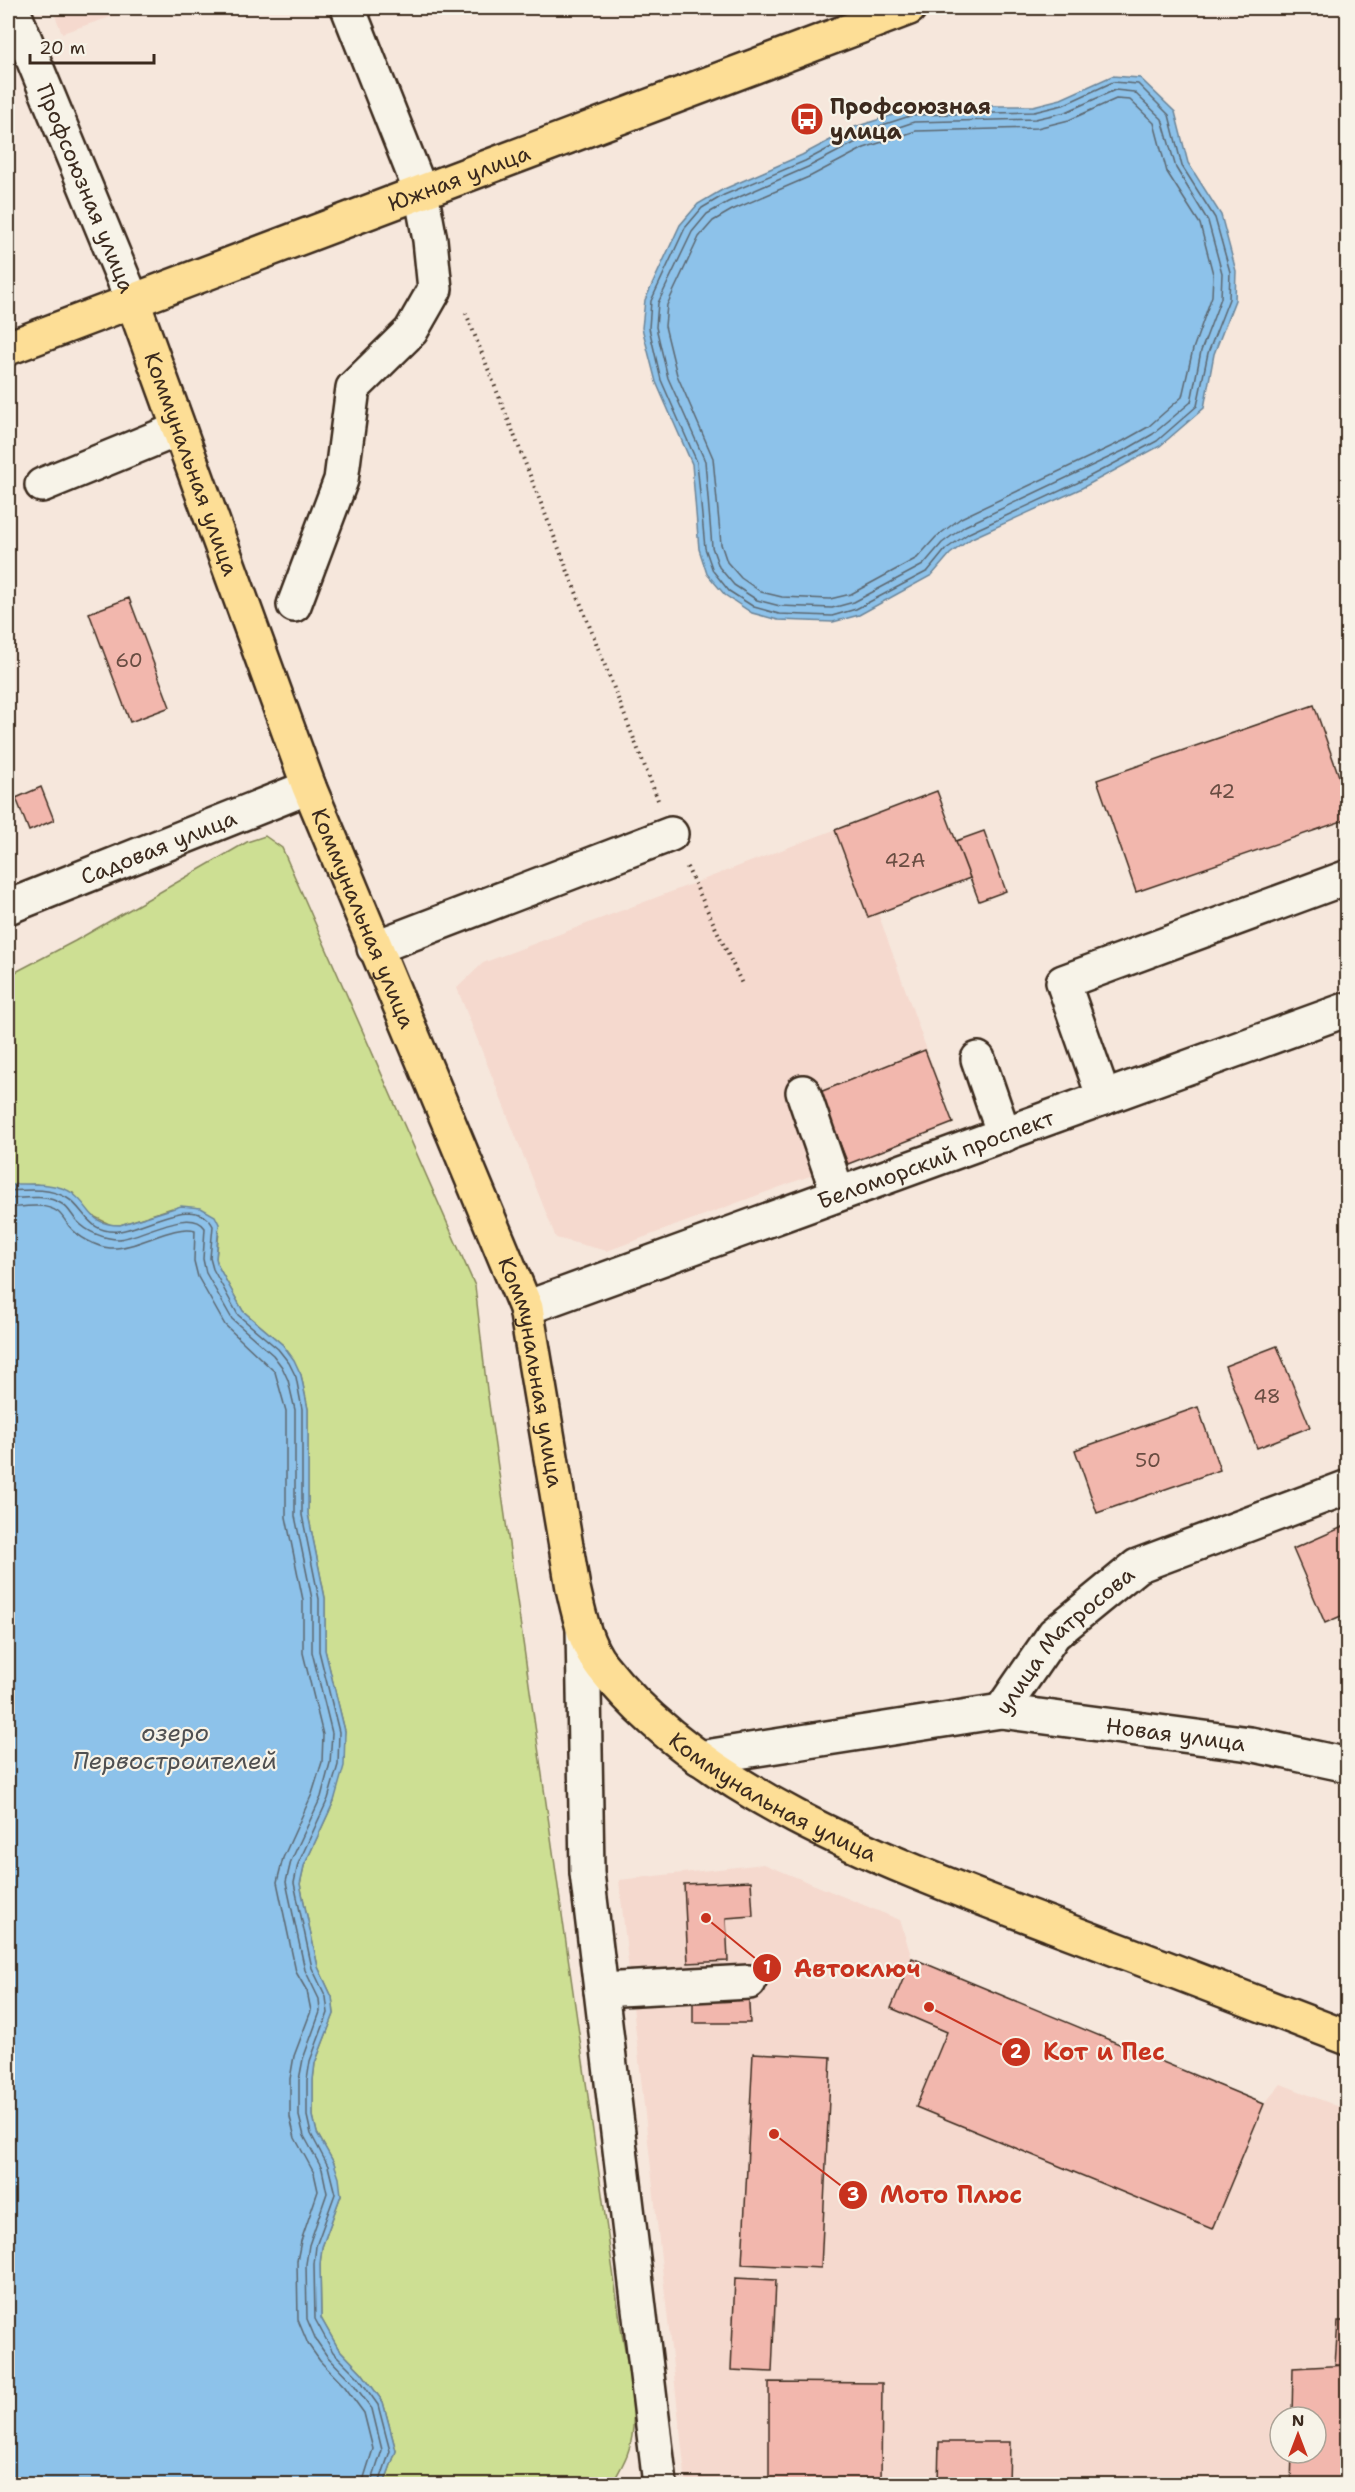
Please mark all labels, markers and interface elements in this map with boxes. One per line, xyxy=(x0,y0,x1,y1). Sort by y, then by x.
scale bar xyxy=(30,27,154,65)
text: 20 m xyxy=(39,36,85,60)
street label: Профсоюзная улица xyxy=(30,80,142,298)
place label: Профсоюзная улица xyxy=(830,92,991,146)
bus stop icon: Профсоюзная улица xyxy=(789,101,825,137)
street label: Южная улица xyxy=(384,138,535,218)
street label: Коммунальная улица xyxy=(137,348,245,580)
house number: 60 xyxy=(115,647,143,673)
house number: 42 xyxy=(1209,778,1235,804)
street label: Садовая улица xyxy=(76,803,241,892)
street label: Коммунальная улица xyxy=(304,804,422,1033)
house number: 42А xyxy=(884,847,926,873)
street label: Беломорский проспект xyxy=(814,1103,1059,1216)
street label: Коммунальная улица xyxy=(491,1252,570,1490)
house number: 48 xyxy=(1253,1383,1281,1409)
house number: 50 xyxy=(1135,1447,1161,1473)
street label: улица Матросова xyxy=(989,1560,1141,1720)
street label: Новая улица xyxy=(1104,1711,1248,1758)
water label: озеро Первостроителей xyxy=(73,1717,277,1777)
street label: Коммунальная улица xyxy=(663,1726,882,1869)
callout: Автоключ xyxy=(752,1947,933,1989)
text: Автоключ xyxy=(794,1953,920,1985)
text: 1 xyxy=(763,1956,771,1980)
callout: Кот и Пес xyxy=(1001,2031,1177,2073)
text: Кот и Пес xyxy=(1043,2036,1165,2068)
text: 2 xyxy=(1010,2040,1023,2064)
callout: Мото Плюс xyxy=(838,2174,1034,2216)
text: Мото Плюс xyxy=(880,2179,1022,2211)
text: 3 xyxy=(847,2183,859,2207)
north arrow xyxy=(1268,2405,1328,2465)
text: N xyxy=(1292,2410,1304,2431)

